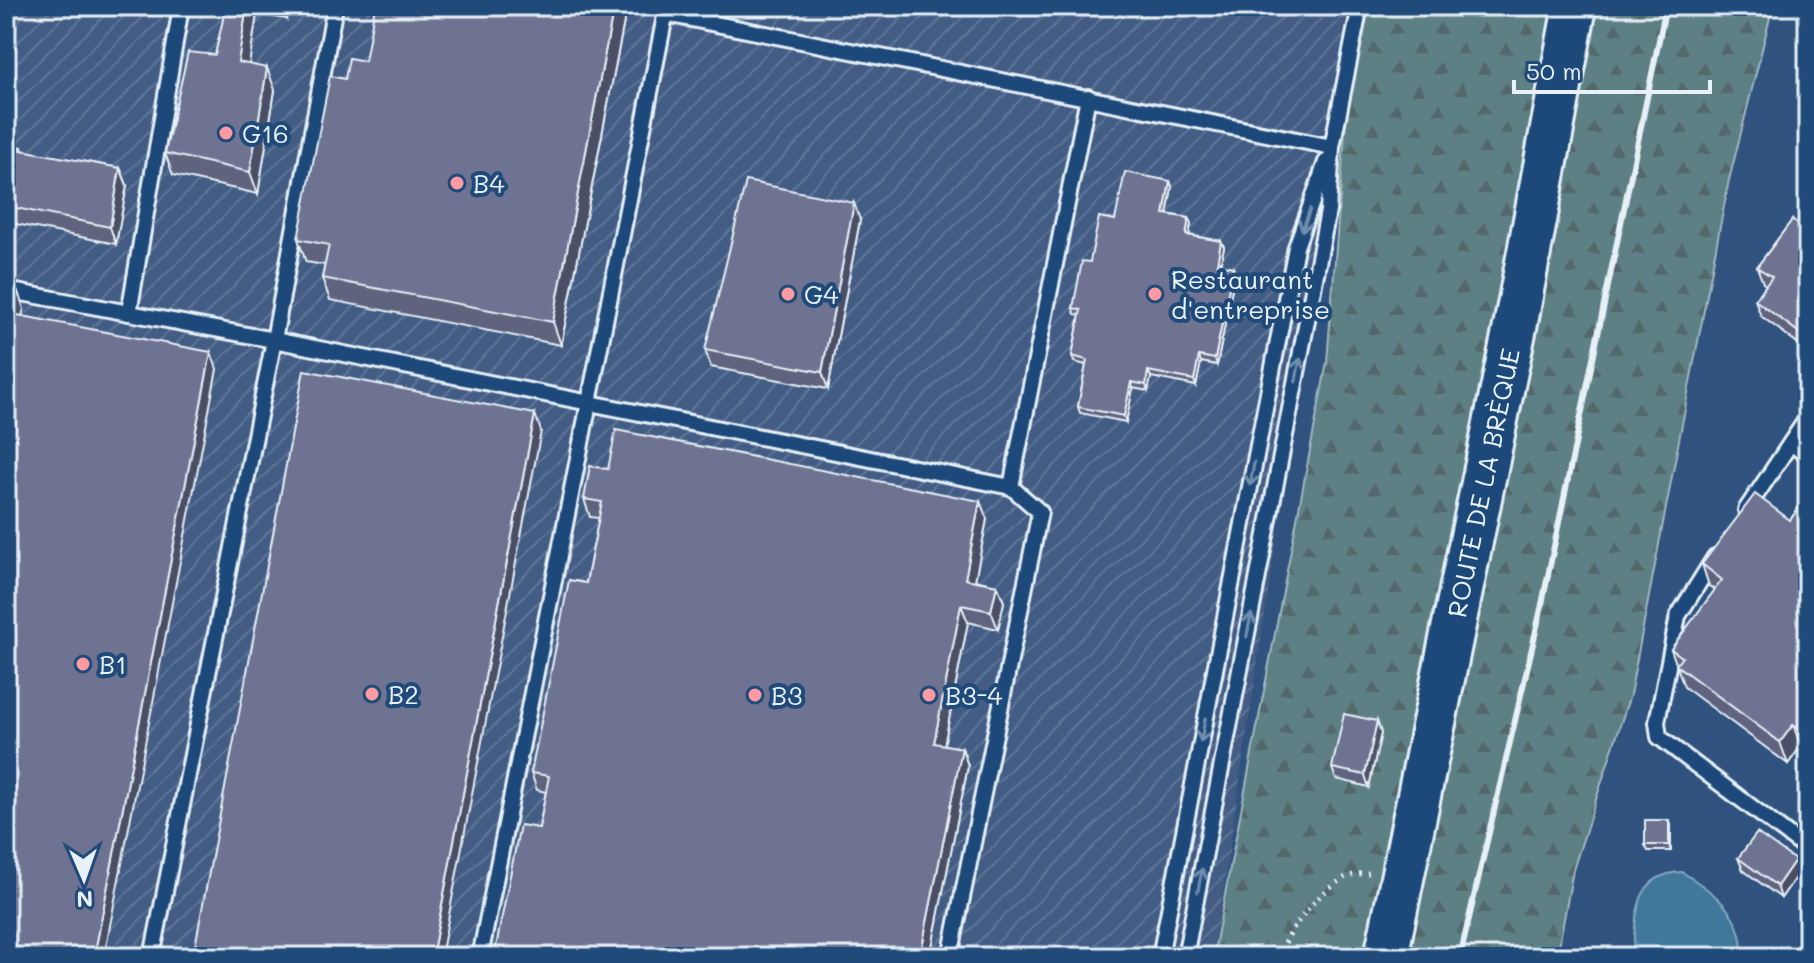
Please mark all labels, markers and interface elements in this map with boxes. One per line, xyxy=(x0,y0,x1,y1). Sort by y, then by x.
scale bar xyxy=(1514,44,1710,94)
text: 50 m xyxy=(1526,55,1582,86)
place label: G16 xyxy=(242,116,289,150)
marker: G16 xyxy=(217,124,235,142)
place label: B4 xyxy=(473,166,504,200)
marker: B4 xyxy=(448,174,466,192)
one-way arrow xyxy=(1297,207,1312,232)
place label: Restaurant d'entreprise xyxy=(1171,262,1330,326)
place label: G4 xyxy=(804,277,839,311)
marker: G4 xyxy=(779,285,797,303)
marker: Restaurant d'entreprise xyxy=(1146,285,1164,303)
street label: ROUTE DE LA BRÈQUE xyxy=(1439,345,1527,620)
one-way arrow xyxy=(1291,357,1306,383)
one-way arrow xyxy=(1244,461,1259,487)
one-way arrow xyxy=(1242,613,1257,638)
place label: B1 xyxy=(99,647,127,681)
marker: B1 xyxy=(74,655,92,673)
place label: B2 xyxy=(388,677,419,711)
place label: B3 xyxy=(771,678,802,712)
place label: B3-4 xyxy=(945,678,1003,712)
marker: B2 xyxy=(363,685,381,703)
marker: B3 xyxy=(746,686,764,704)
marker: B3-4 xyxy=(920,686,938,704)
one-way arrow xyxy=(1195,716,1210,742)
north arrow xyxy=(44,839,124,919)
one-way arrow xyxy=(1193,868,1208,894)
text: N xyxy=(76,885,94,914)

